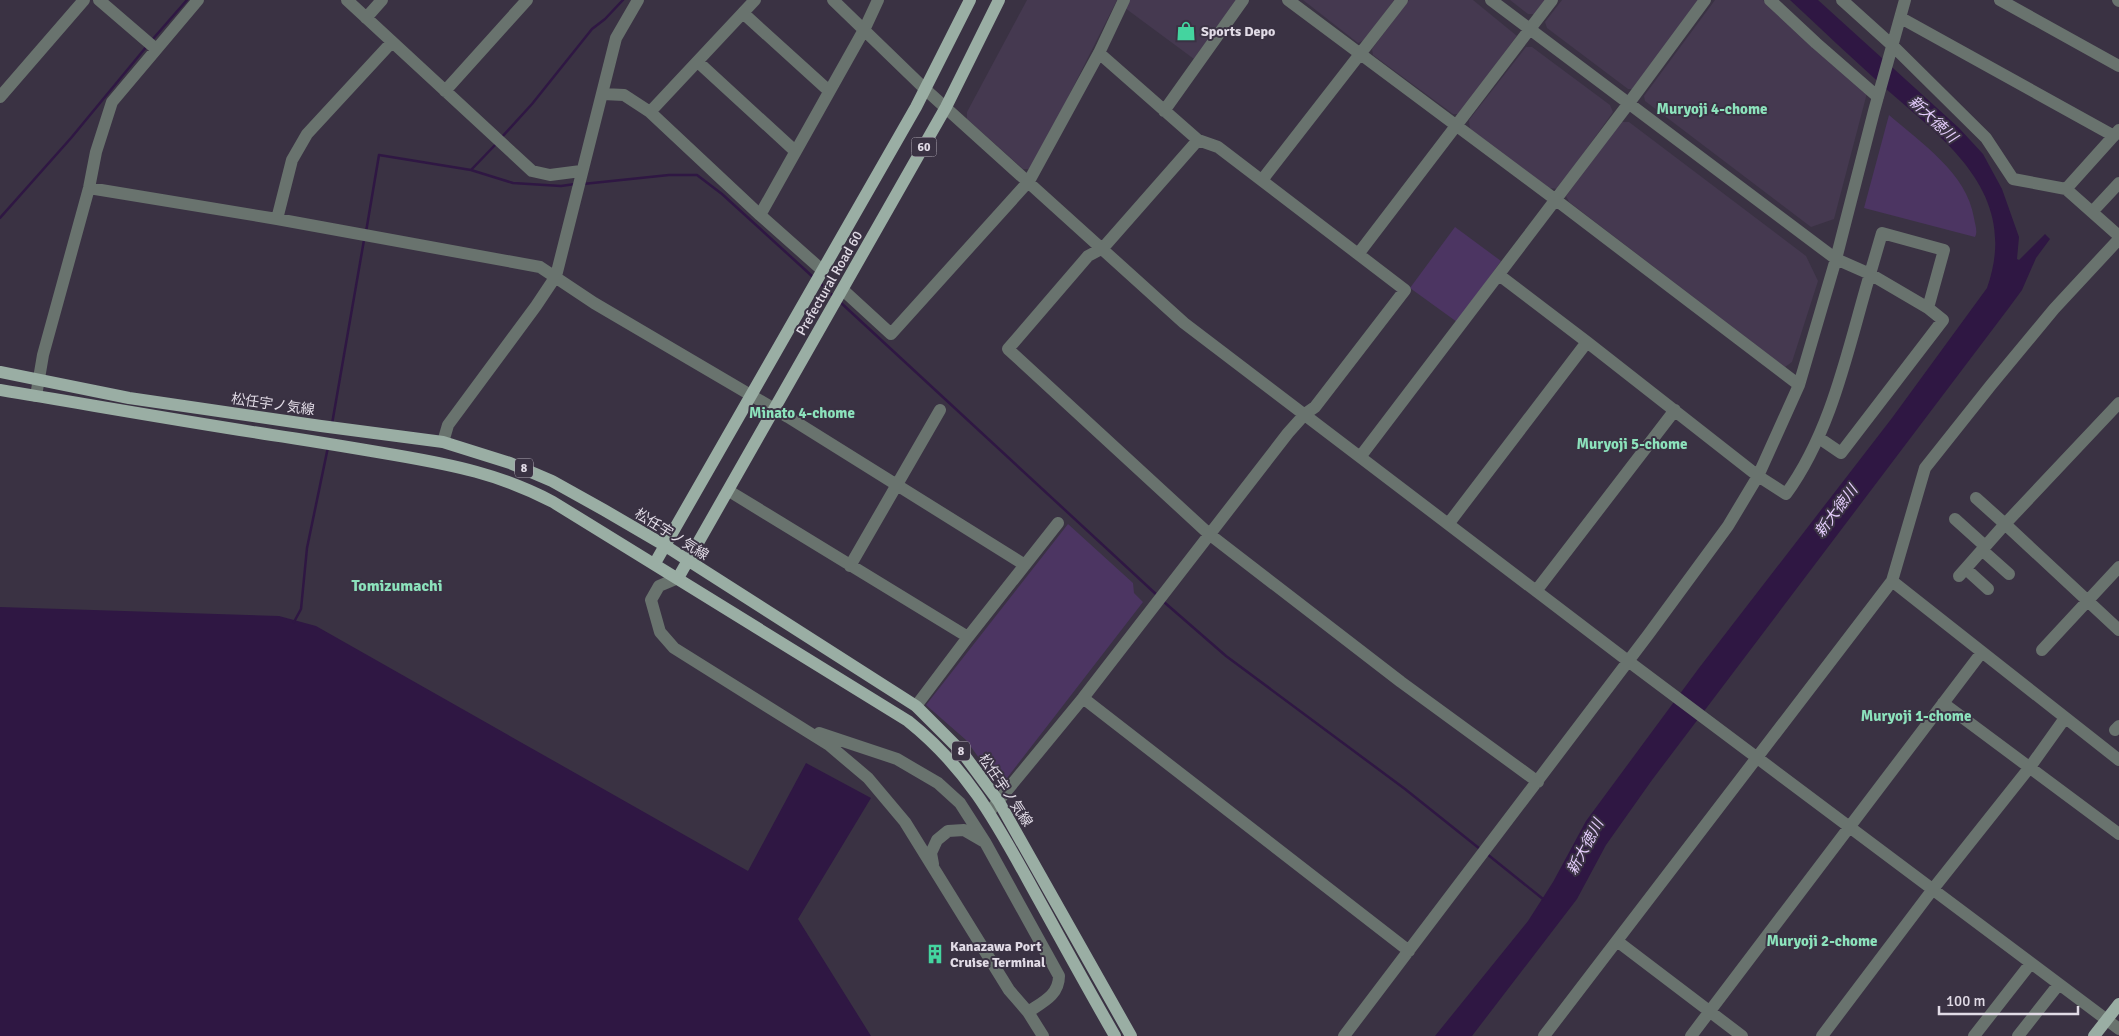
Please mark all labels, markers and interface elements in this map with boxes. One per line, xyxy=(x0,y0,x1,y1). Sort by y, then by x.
shop icon: Sports Depo xyxy=(1175,20,1197,42)
place label: Sports Depo xyxy=(1201,23,1275,40)
water label: 新大徳川 xyxy=(1905,92,1963,147)
district label: Muryoji 4-chome xyxy=(1656,100,1768,118)
road number: 60 xyxy=(912,138,936,156)
street label: Prefectural Road 60 xyxy=(793,228,866,339)
street label: 松任宇ノ気線 xyxy=(230,390,316,419)
district label: Minato 4-chome xyxy=(749,404,855,422)
district label: Muryoji 5-chome xyxy=(1576,435,1688,453)
road number: 8 xyxy=(515,458,533,478)
water label: 新大徳川 xyxy=(1811,480,1862,540)
street label: 松任宇ノ気線 xyxy=(632,505,712,564)
district label: Tomizumachi xyxy=(352,576,442,596)
district label: Muryoji 1-chome xyxy=(1861,707,1971,725)
road number: 8 xyxy=(952,741,970,760)
street label: 松任宇ノ気線 xyxy=(975,751,1036,830)
water label: 新大徳川 xyxy=(1563,815,1608,878)
district label: Muryoji 2-chome xyxy=(1766,932,1878,950)
place label: Kanazawa Port Cruise Terminal xyxy=(950,938,1046,971)
building icon: Kanazawa Port Cruise Terminal xyxy=(924,943,946,965)
scale bar xyxy=(1939,984,2078,1016)
text: 100 m xyxy=(1946,992,1986,1010)

